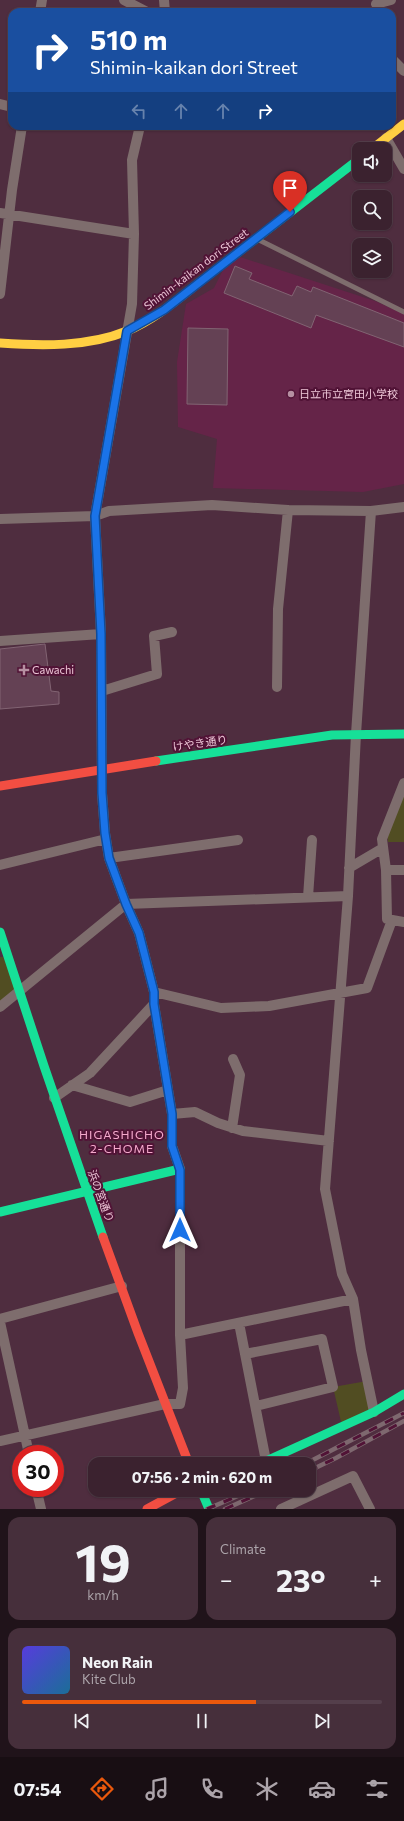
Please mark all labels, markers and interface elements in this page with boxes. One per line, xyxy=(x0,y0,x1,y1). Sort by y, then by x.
text: 510 m xyxy=(90,22,167,56)
icon: right xyxy=(24,24,76,76)
text: Shimin-kaikan dori Street xyxy=(90,56,298,78)
icon: left xyxy=(128,100,150,122)
icon: ahead xyxy=(170,100,192,122)
icon: ahead xyxy=(212,100,234,122)
icon: right xyxy=(254,100,276,122)
map controls xyxy=(352,142,392,278)
button: sound xyxy=(352,142,392,182)
pin xyxy=(273,171,307,212)
icon: arrive xyxy=(279,177,301,199)
button: search xyxy=(352,190,392,230)
street label: Shimin-kaikan dori Street xyxy=(141,225,251,312)
button: layers xyxy=(352,238,392,278)
place label: 日立市立宮田小学校 xyxy=(299,387,398,400)
marker: 日立市立宮田小学校 xyxy=(286,389,296,399)
place label: Cawachi xyxy=(32,663,74,676)
marker: Cawachi xyxy=(19,665,29,675)
street label: けやき通り xyxy=(172,732,228,753)
district label: HIGASHICHO 2-CHOME xyxy=(79,1127,165,1155)
street label: 浜の宮通り xyxy=(86,1168,117,1224)
position arrow xyxy=(159,1209,201,1251)
speed limit sign: 30 xyxy=(12,1445,64,1497)
text: 07:56 · 2 min · 620 m xyxy=(132,1468,272,1486)
text: 19 xyxy=(75,1529,131,1593)
text: Climate xyxy=(220,1541,266,1557)
text: 23° xyxy=(276,1561,326,1598)
text: − xyxy=(220,1566,233,1593)
text: + xyxy=(369,1566,382,1593)
text: km/h xyxy=(87,1587,119,1603)
text: Neon Rain xyxy=(82,1653,153,1671)
text: Kite Club xyxy=(82,1671,136,1687)
icon: previous xyxy=(71,1710,93,1732)
icon: pause xyxy=(191,1710,213,1732)
icon: next xyxy=(311,1710,333,1732)
icon: directions xyxy=(88,1775,116,1803)
icon: music xyxy=(143,1775,171,1803)
icon: phone xyxy=(198,1775,226,1803)
icon: climate xyxy=(253,1775,281,1803)
icon: car xyxy=(308,1775,336,1803)
icon: filters xyxy=(363,1775,391,1803)
text: 07:54 xyxy=(13,1778,61,1800)

